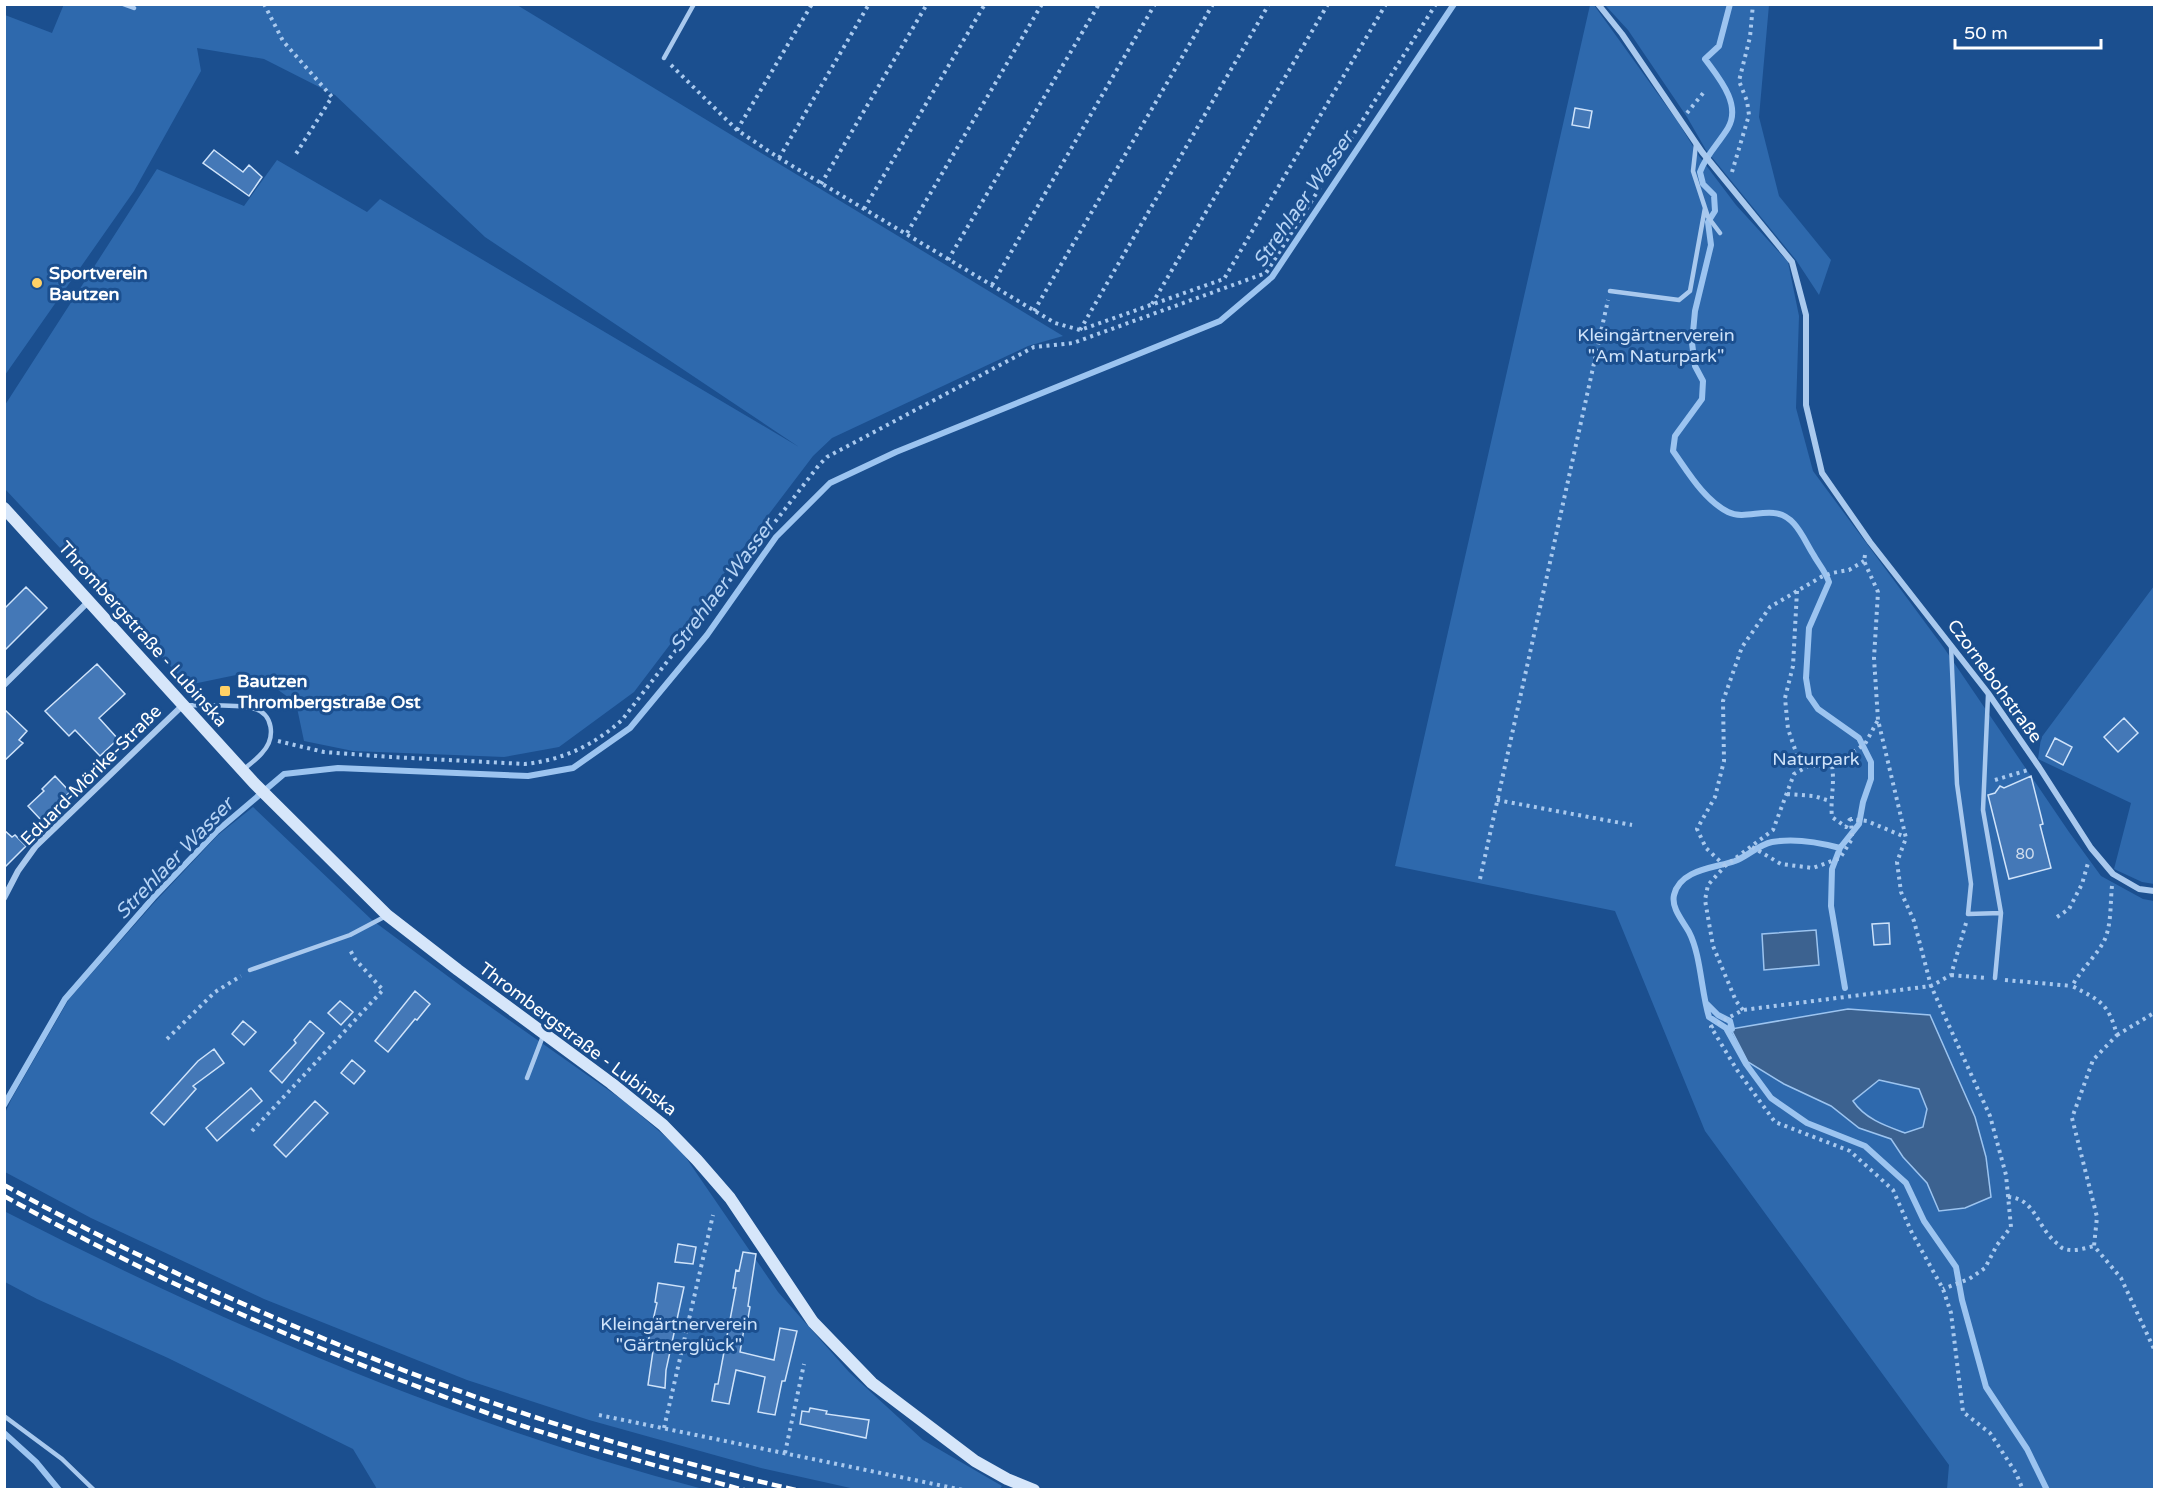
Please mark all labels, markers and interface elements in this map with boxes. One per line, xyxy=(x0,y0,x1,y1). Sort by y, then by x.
scale bar xyxy=(1955,12,2100,50)
text: 50 m xyxy=(1964,22,2008,44)
water label: Strehlaer Wasser xyxy=(1248,125,1361,272)
place label: Sportverein Bautzen xyxy=(49,262,148,305)
marker: Sportverein Bautzen xyxy=(30,276,44,290)
park label: Kleingärtnerverein "Am Naturpark" xyxy=(1577,324,1735,367)
water label: Strehlaer Wasser xyxy=(665,513,782,657)
street label: Thrombergstraße - Lubinska xyxy=(54,537,232,731)
street label: Czornebohstraße xyxy=(1943,615,2047,747)
place label: Bautzen Thrombergstraße Ost xyxy=(236,670,421,713)
marker: Bautzen Thrombergstraße Ost xyxy=(218,684,232,698)
street label: Eduard-Mörike-Straße xyxy=(16,700,166,850)
park label: Naturpark xyxy=(1772,748,1860,770)
water label: Strehlaer Wasser xyxy=(111,791,240,924)
house number: 80 xyxy=(2016,845,2034,863)
street label: Thrombergstraße - Lubinska xyxy=(475,957,681,1121)
park label: Kleingärtnerverein "Gärtnerglück" xyxy=(600,1313,758,1356)

